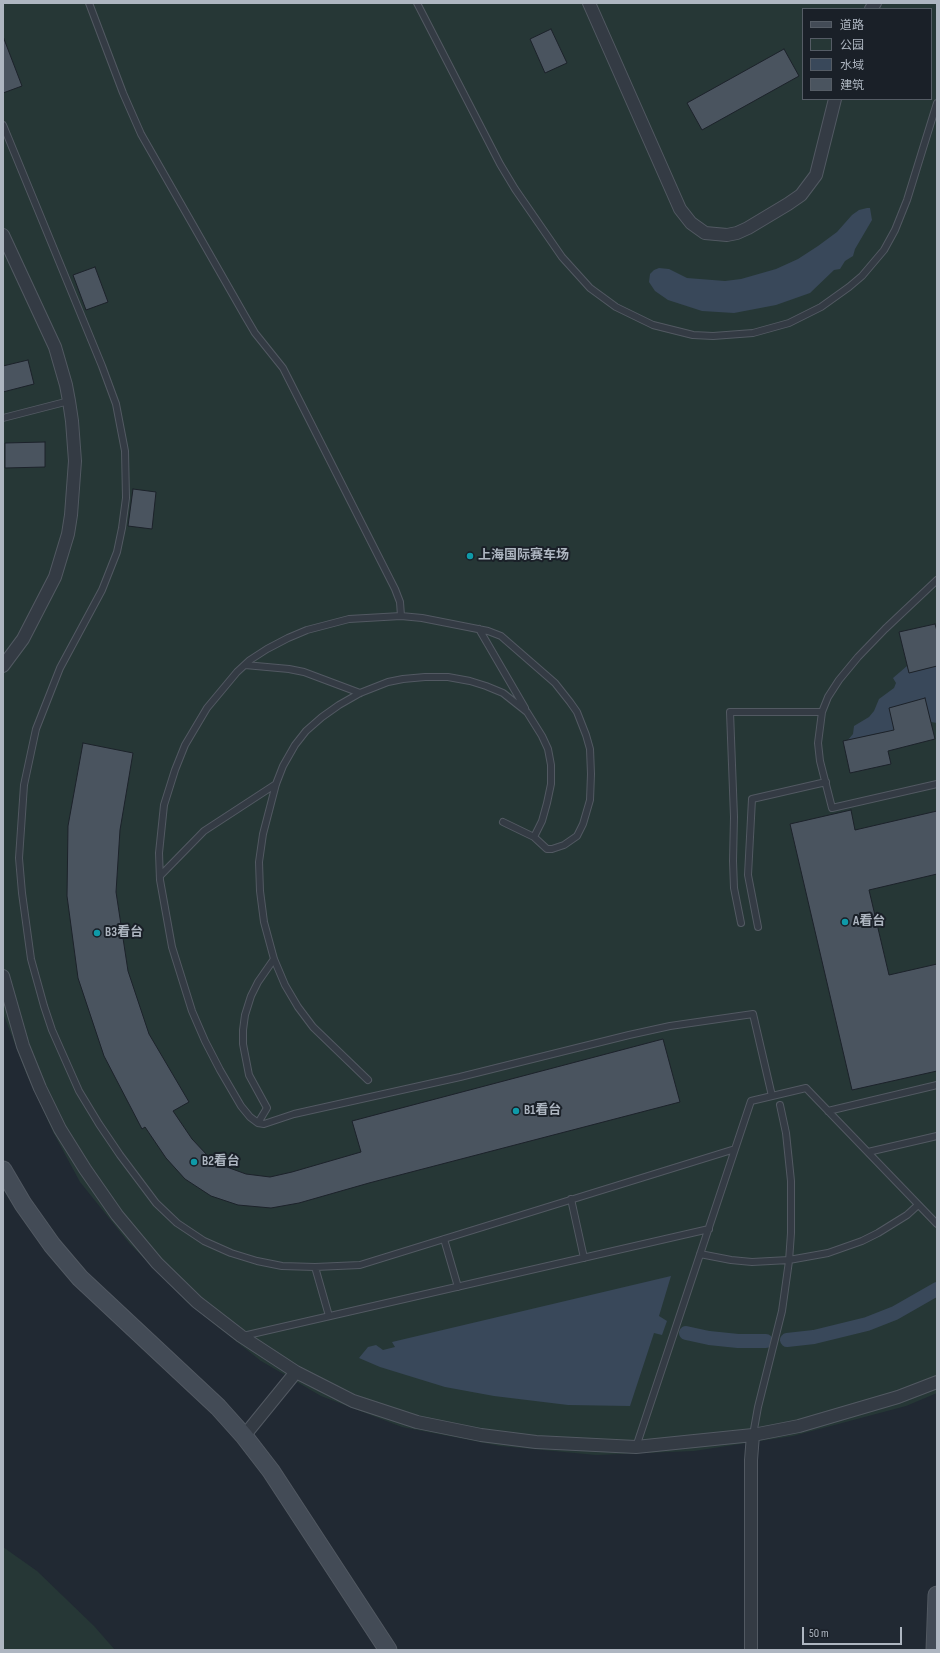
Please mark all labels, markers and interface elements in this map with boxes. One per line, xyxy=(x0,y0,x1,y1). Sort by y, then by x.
legend xyxy=(802,8,932,100)
text: 道路 xyxy=(840,18,864,33)
text: 公园 xyxy=(840,38,864,53)
text: 水域 xyxy=(840,58,864,73)
text: 建筑 xyxy=(840,78,864,93)
place label: 上海国际赛车场 xyxy=(478,548,569,564)
marker: 上海国际赛车场 xyxy=(465,551,475,561)
place label: A看台 xyxy=(853,914,885,930)
marker: A看台 xyxy=(840,917,850,927)
place label: B3看台 xyxy=(105,925,143,941)
marker: B3看台 xyxy=(92,928,102,938)
place label: B1看台 xyxy=(524,1103,561,1119)
marker: B1看台 xyxy=(511,1106,521,1116)
place label: B2看台 xyxy=(202,1154,240,1170)
marker: B2看台 xyxy=(189,1157,199,1167)
scale bar xyxy=(804,1619,904,1645)
text: 50 m xyxy=(809,1626,829,1641)

